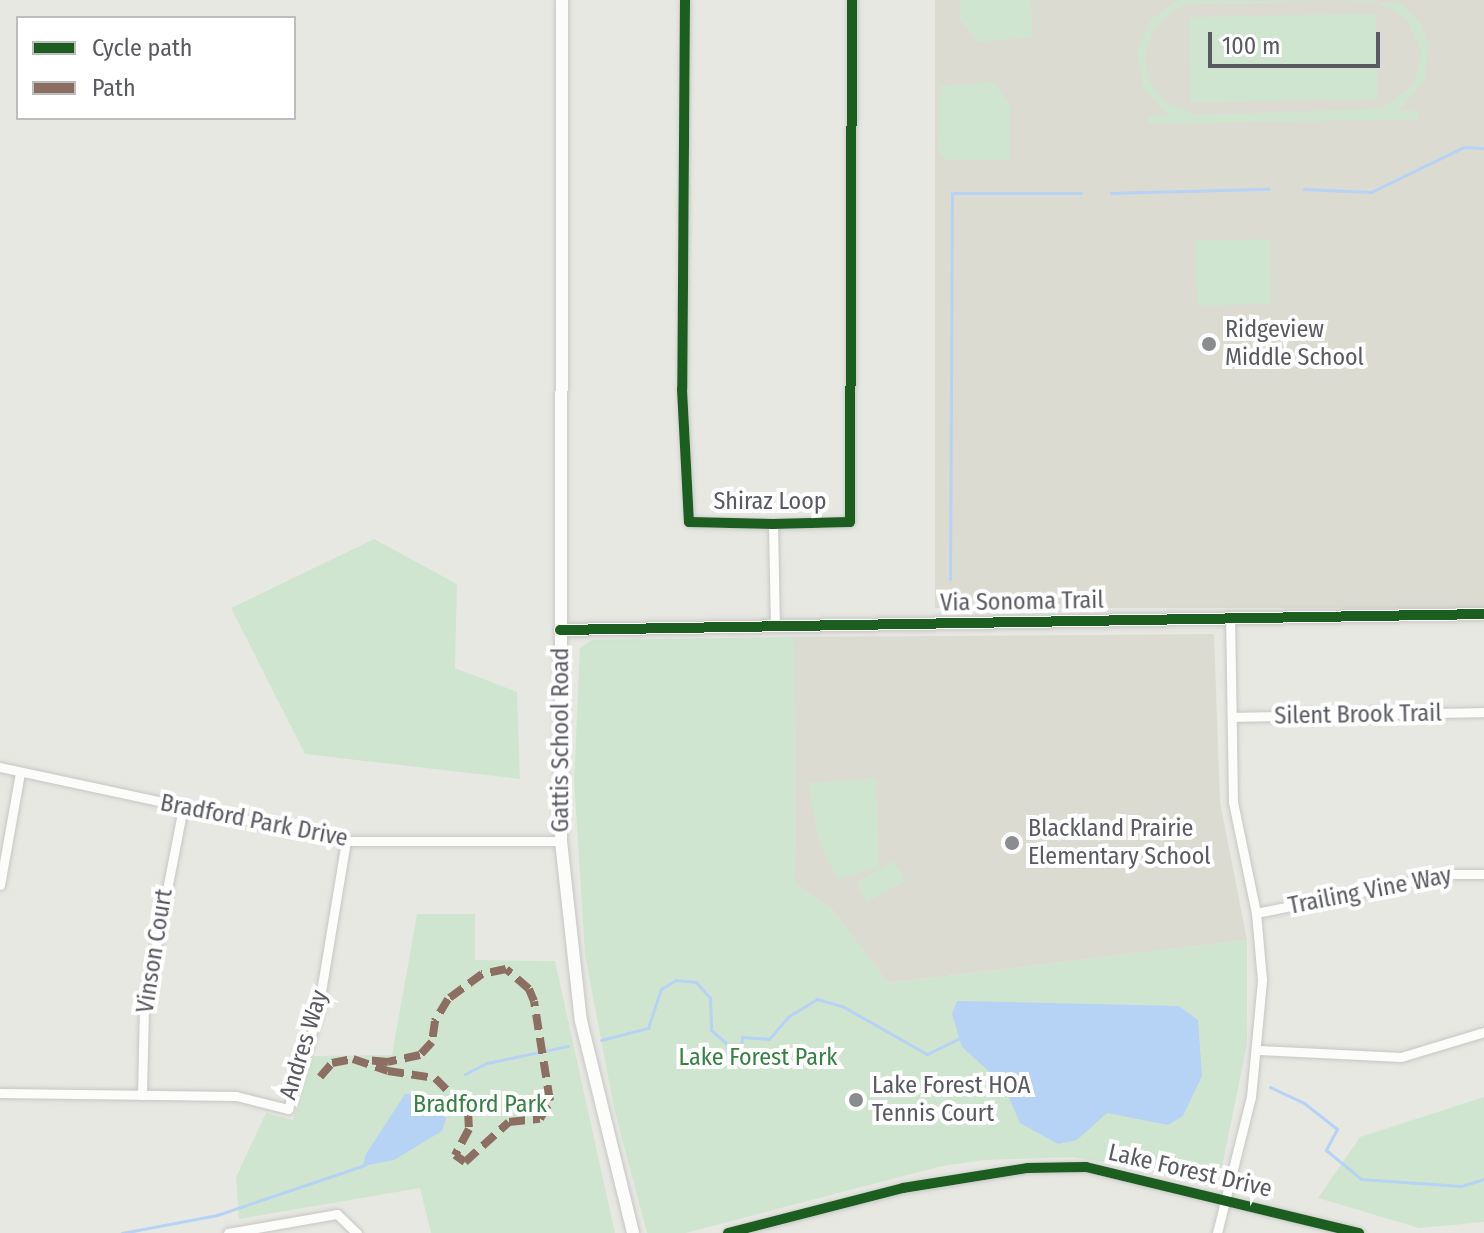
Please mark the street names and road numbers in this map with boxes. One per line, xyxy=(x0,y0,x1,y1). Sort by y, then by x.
street label: Shiraz Loop xyxy=(713,488,827,516)
street label: Via Sonoma Trail xyxy=(940,586,1104,618)
street label: Gattis School Road xyxy=(547,648,575,832)
street label: Silent Brook Trail xyxy=(1274,699,1442,731)
street label: Bradford Park Drive xyxy=(158,789,350,853)
street label: Trailing Vine Way xyxy=(1286,861,1454,921)
street label: Vinson Court xyxy=(131,887,179,1015)
street label: Andres Way xyxy=(274,987,334,1103)
street label: Lake Forest Drive xyxy=(1105,1138,1275,1204)

